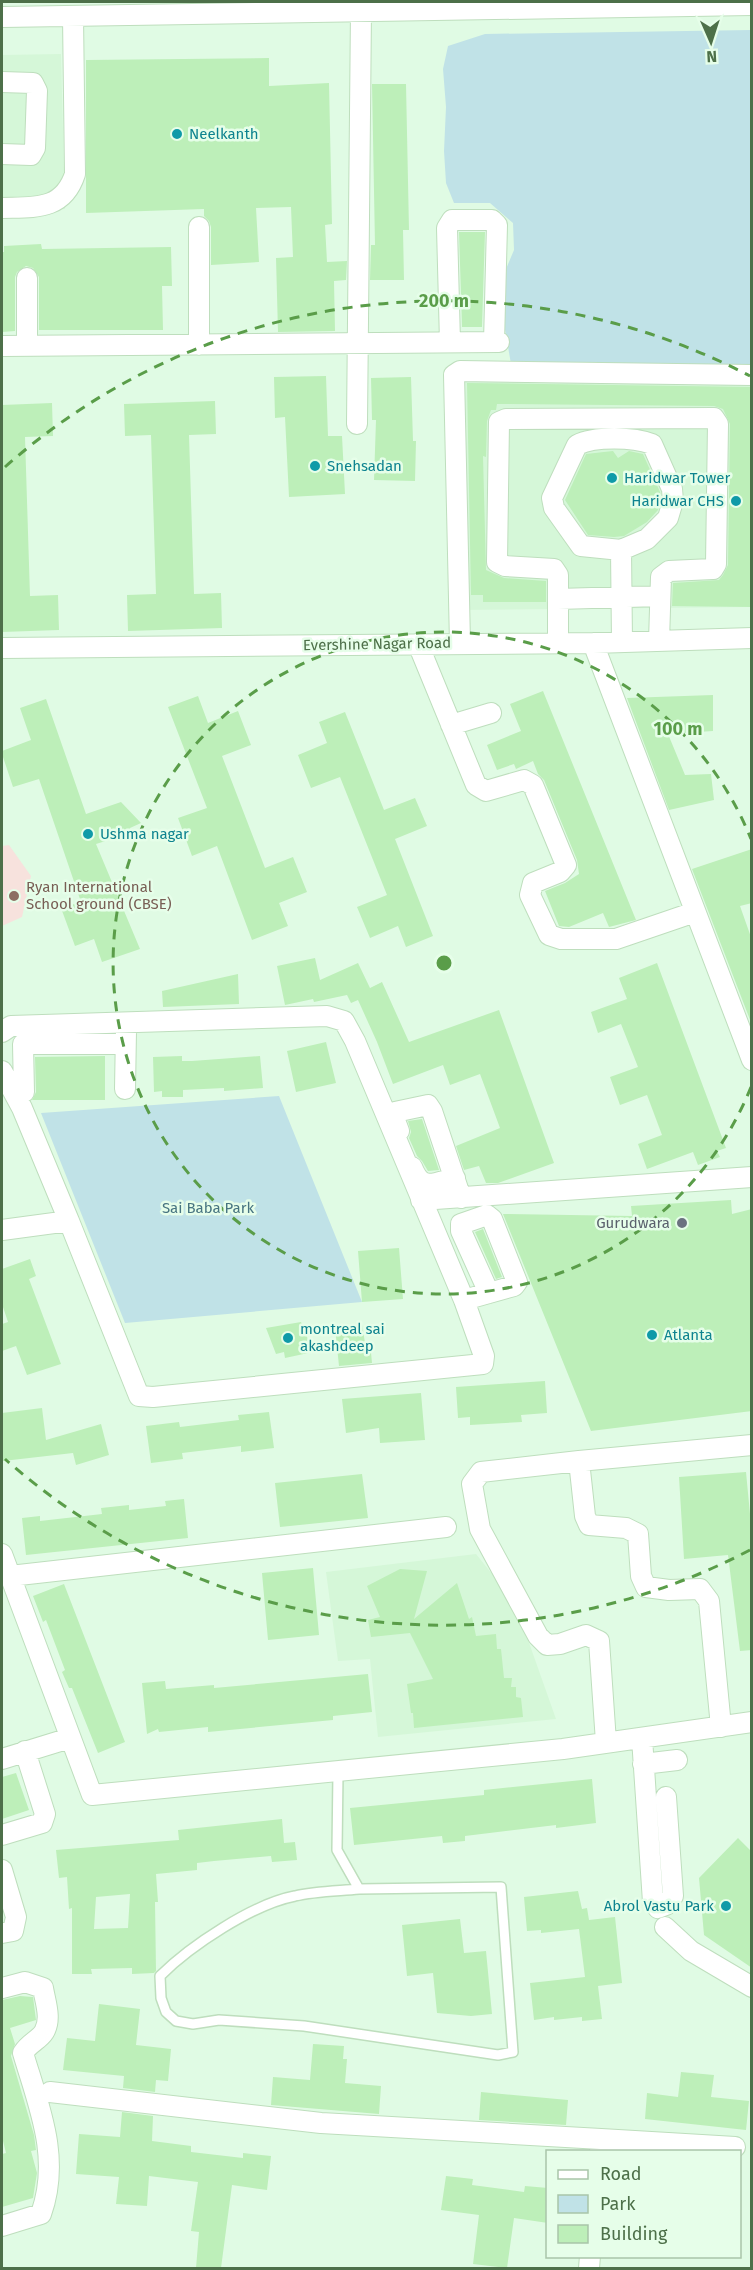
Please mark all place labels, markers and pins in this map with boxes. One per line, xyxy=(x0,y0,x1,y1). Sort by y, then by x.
place label: Neelkanth xyxy=(189,125,259,143)
marker: Neelkanth xyxy=(170,127,184,141)
place label: Snehsadan xyxy=(327,457,402,475)
marker: Snehsadan xyxy=(308,459,322,473)
place label: Haridwar Tower xyxy=(624,469,730,487)
marker: Haridwar Tower xyxy=(605,471,619,485)
place label: Haridwar CHS xyxy=(631,492,724,510)
marker: Haridwar CHS xyxy=(729,494,743,508)
place label: Ushma nagar xyxy=(100,825,189,843)
marker: Ushma nagar xyxy=(81,827,95,841)
place label: Ryan International School ground (CBSE) xyxy=(26,878,172,913)
marker: Ryan International School ground (CBSE) xyxy=(7,889,21,903)
centre of rings xyxy=(434,953,454,973)
place label: Gurudwara xyxy=(596,1214,670,1232)
marker: Gurudwara xyxy=(675,1216,689,1230)
place label: montreal sai akashdeep xyxy=(300,1320,385,1355)
place label: Atlanta xyxy=(664,1326,713,1344)
marker: Atlanta xyxy=(645,1328,659,1342)
marker: montreal sai akashdeep xyxy=(281,1331,295,1345)
place label: Abrol Vastu Park xyxy=(604,1897,714,1915)
marker: Abrol Vastu Park xyxy=(719,1899,733,1913)

